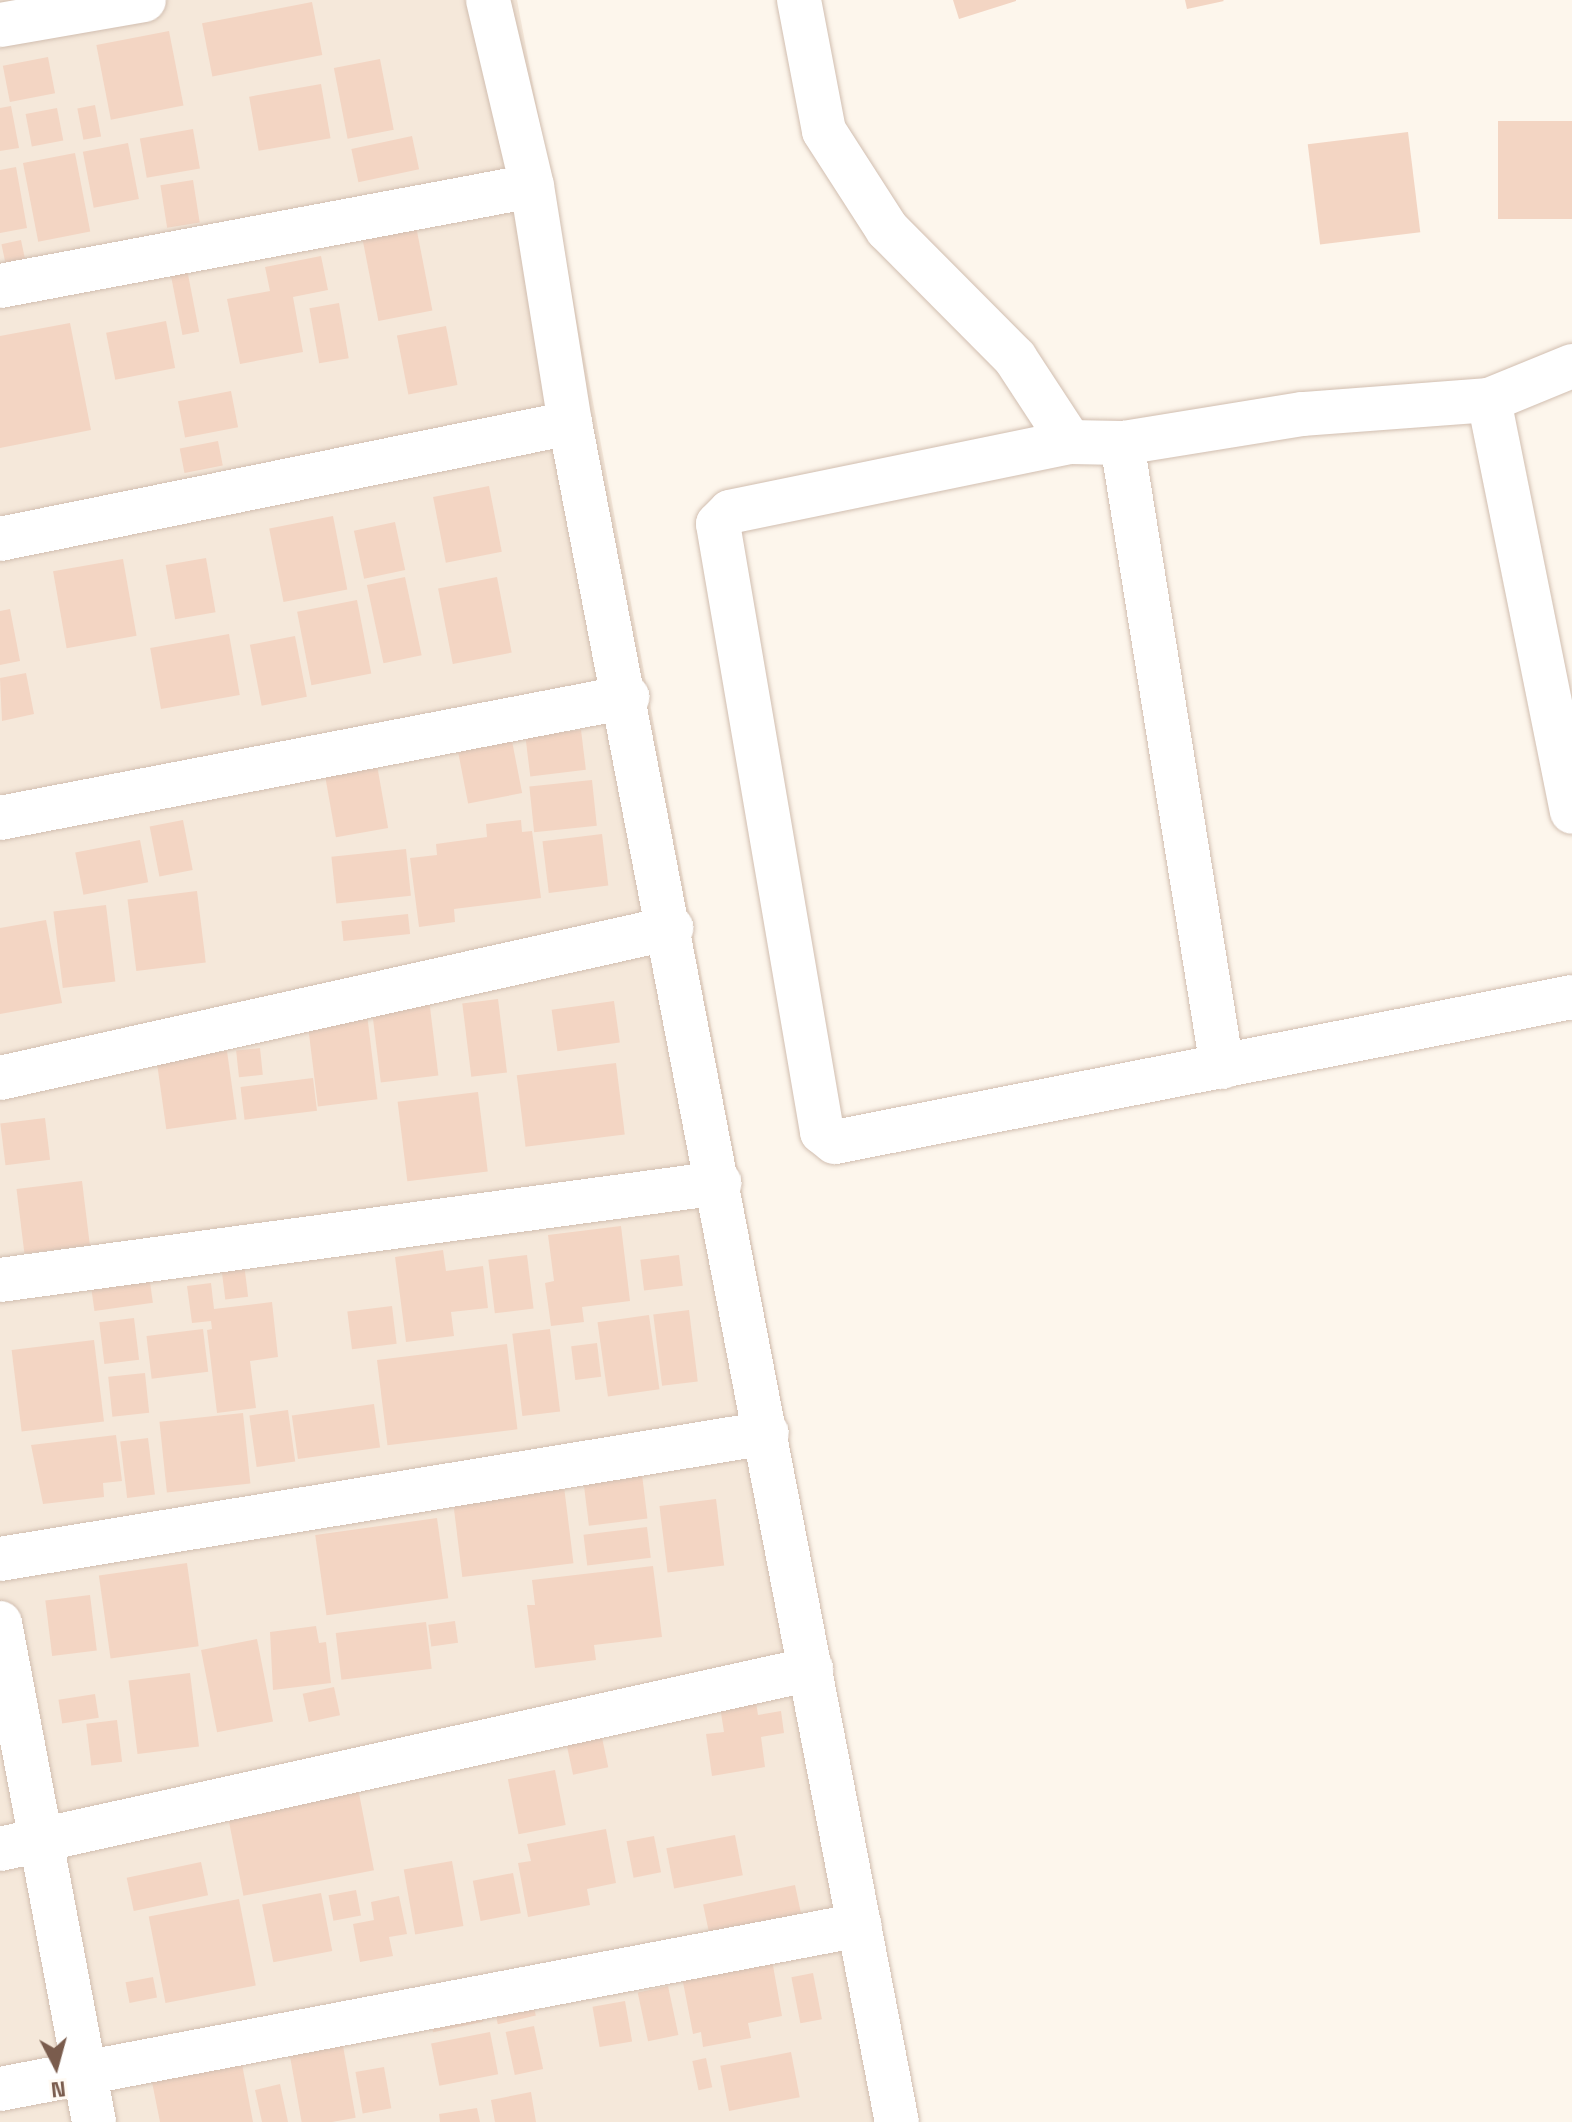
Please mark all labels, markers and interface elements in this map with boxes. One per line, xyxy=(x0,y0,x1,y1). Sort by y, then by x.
north arrow xyxy=(16,2026,96,2106)
text: N xyxy=(50,2075,67,2105)

